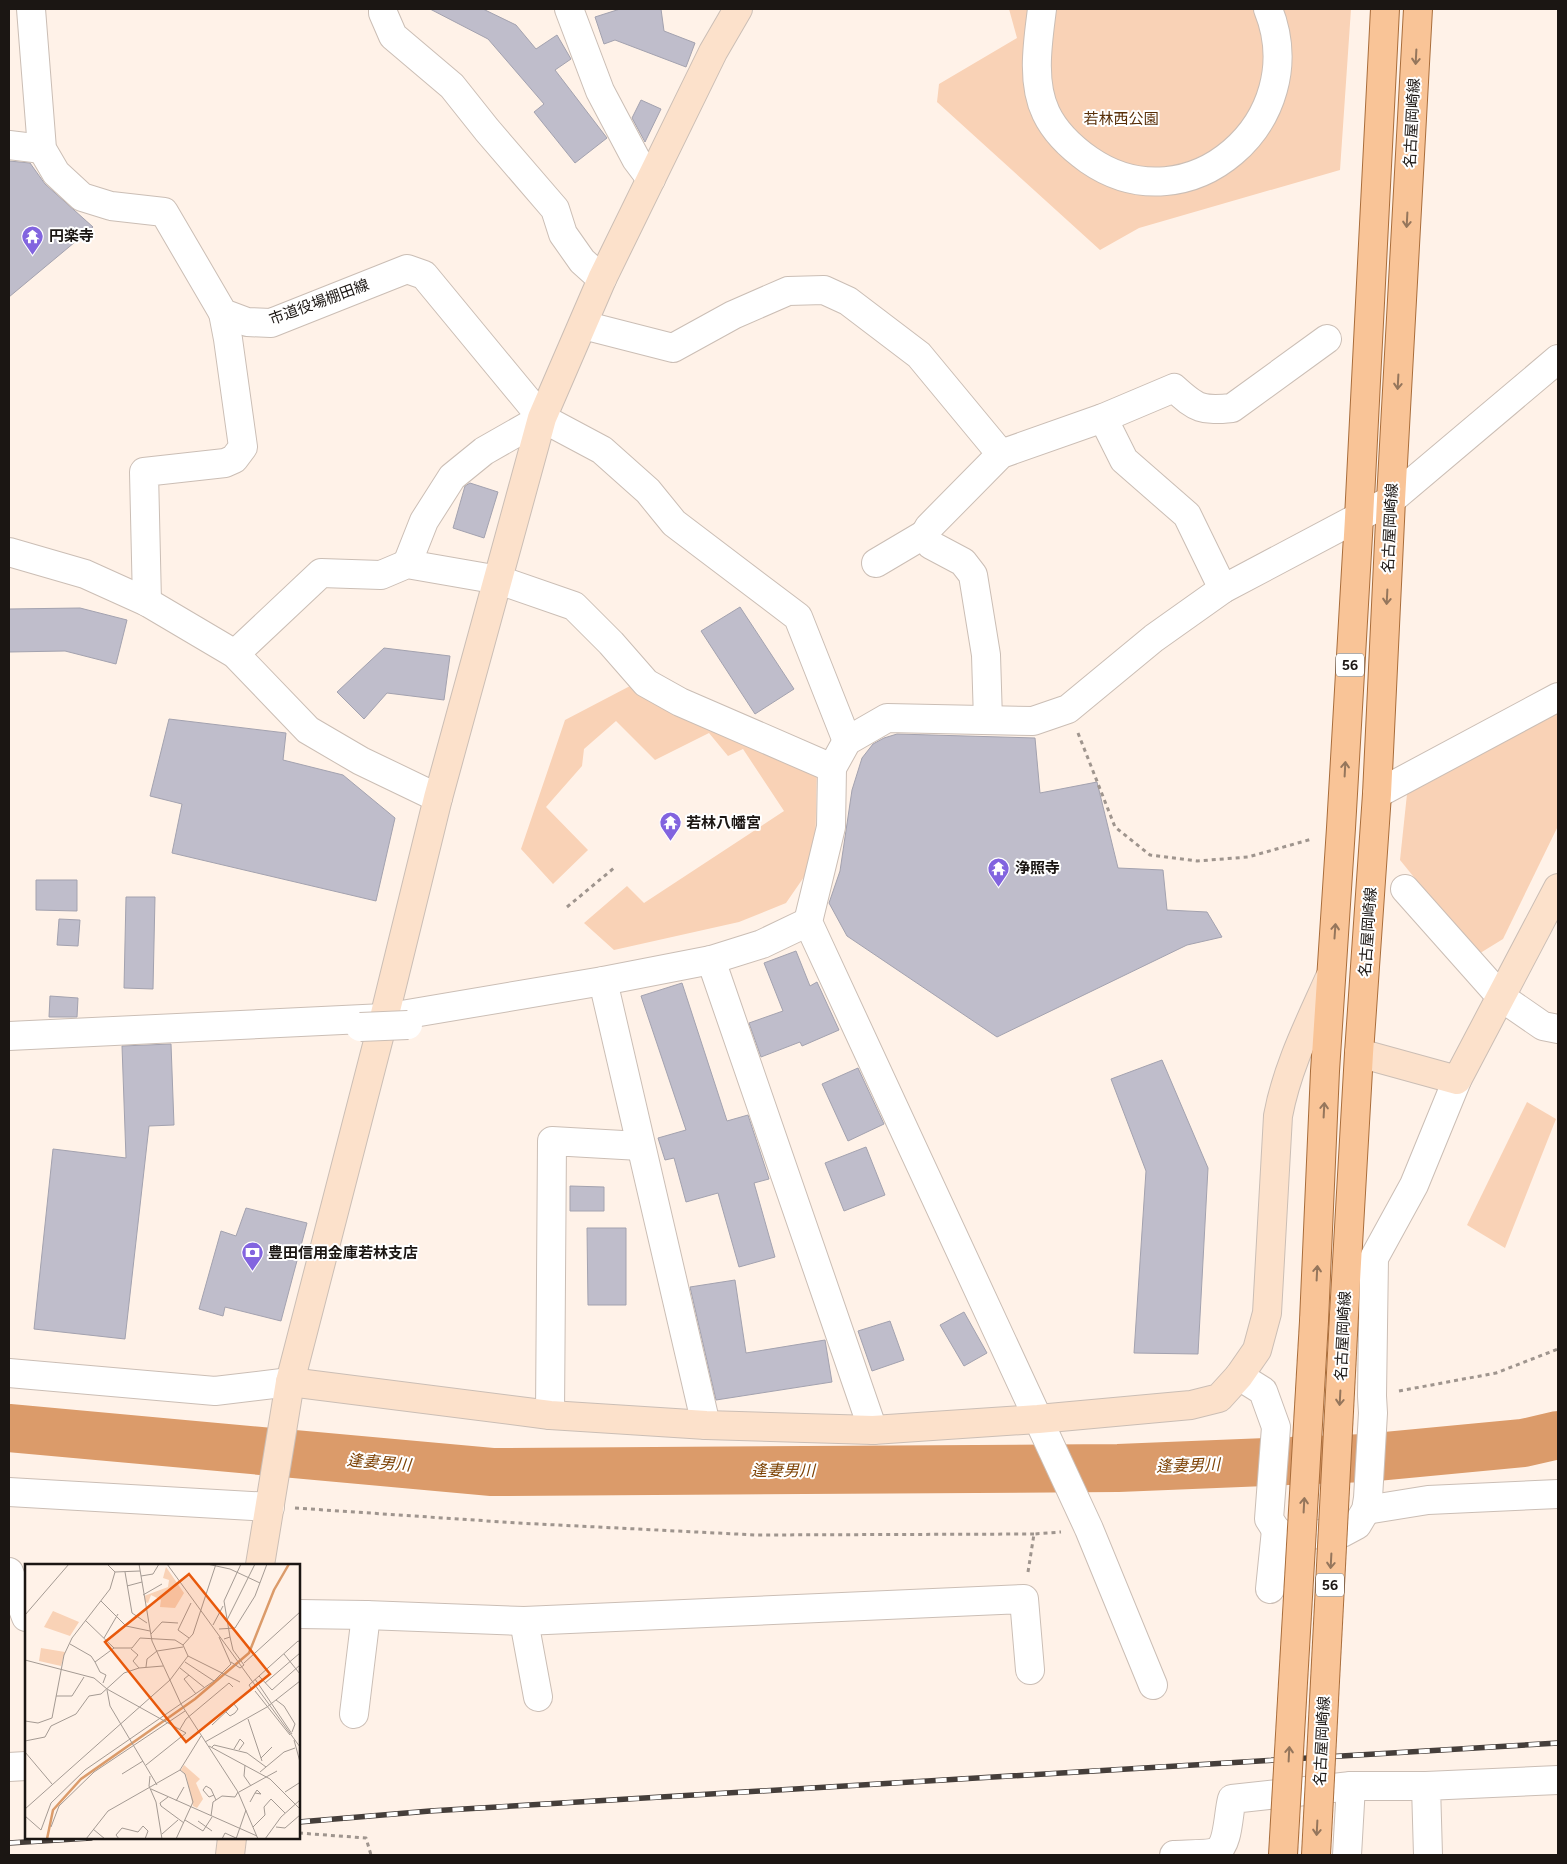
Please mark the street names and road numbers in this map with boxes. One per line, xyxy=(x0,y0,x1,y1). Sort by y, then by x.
street label: 名古屋岡崎線 xyxy=(1401,78,1423,168)
street label: 市道役場棚田線 xyxy=(267,276,371,328)
street label: 名古屋岡崎線 xyxy=(1379,483,1401,573)
road number: 56 xyxy=(1336,654,1364,676)
street label: 名古屋岡崎線 xyxy=(1356,886,1380,978)
street label: 名古屋岡崎線 xyxy=(1332,1291,1354,1381)
road number: 56 xyxy=(1316,1574,1344,1596)
street label: 名古屋岡崎線 xyxy=(1311,1696,1333,1786)

